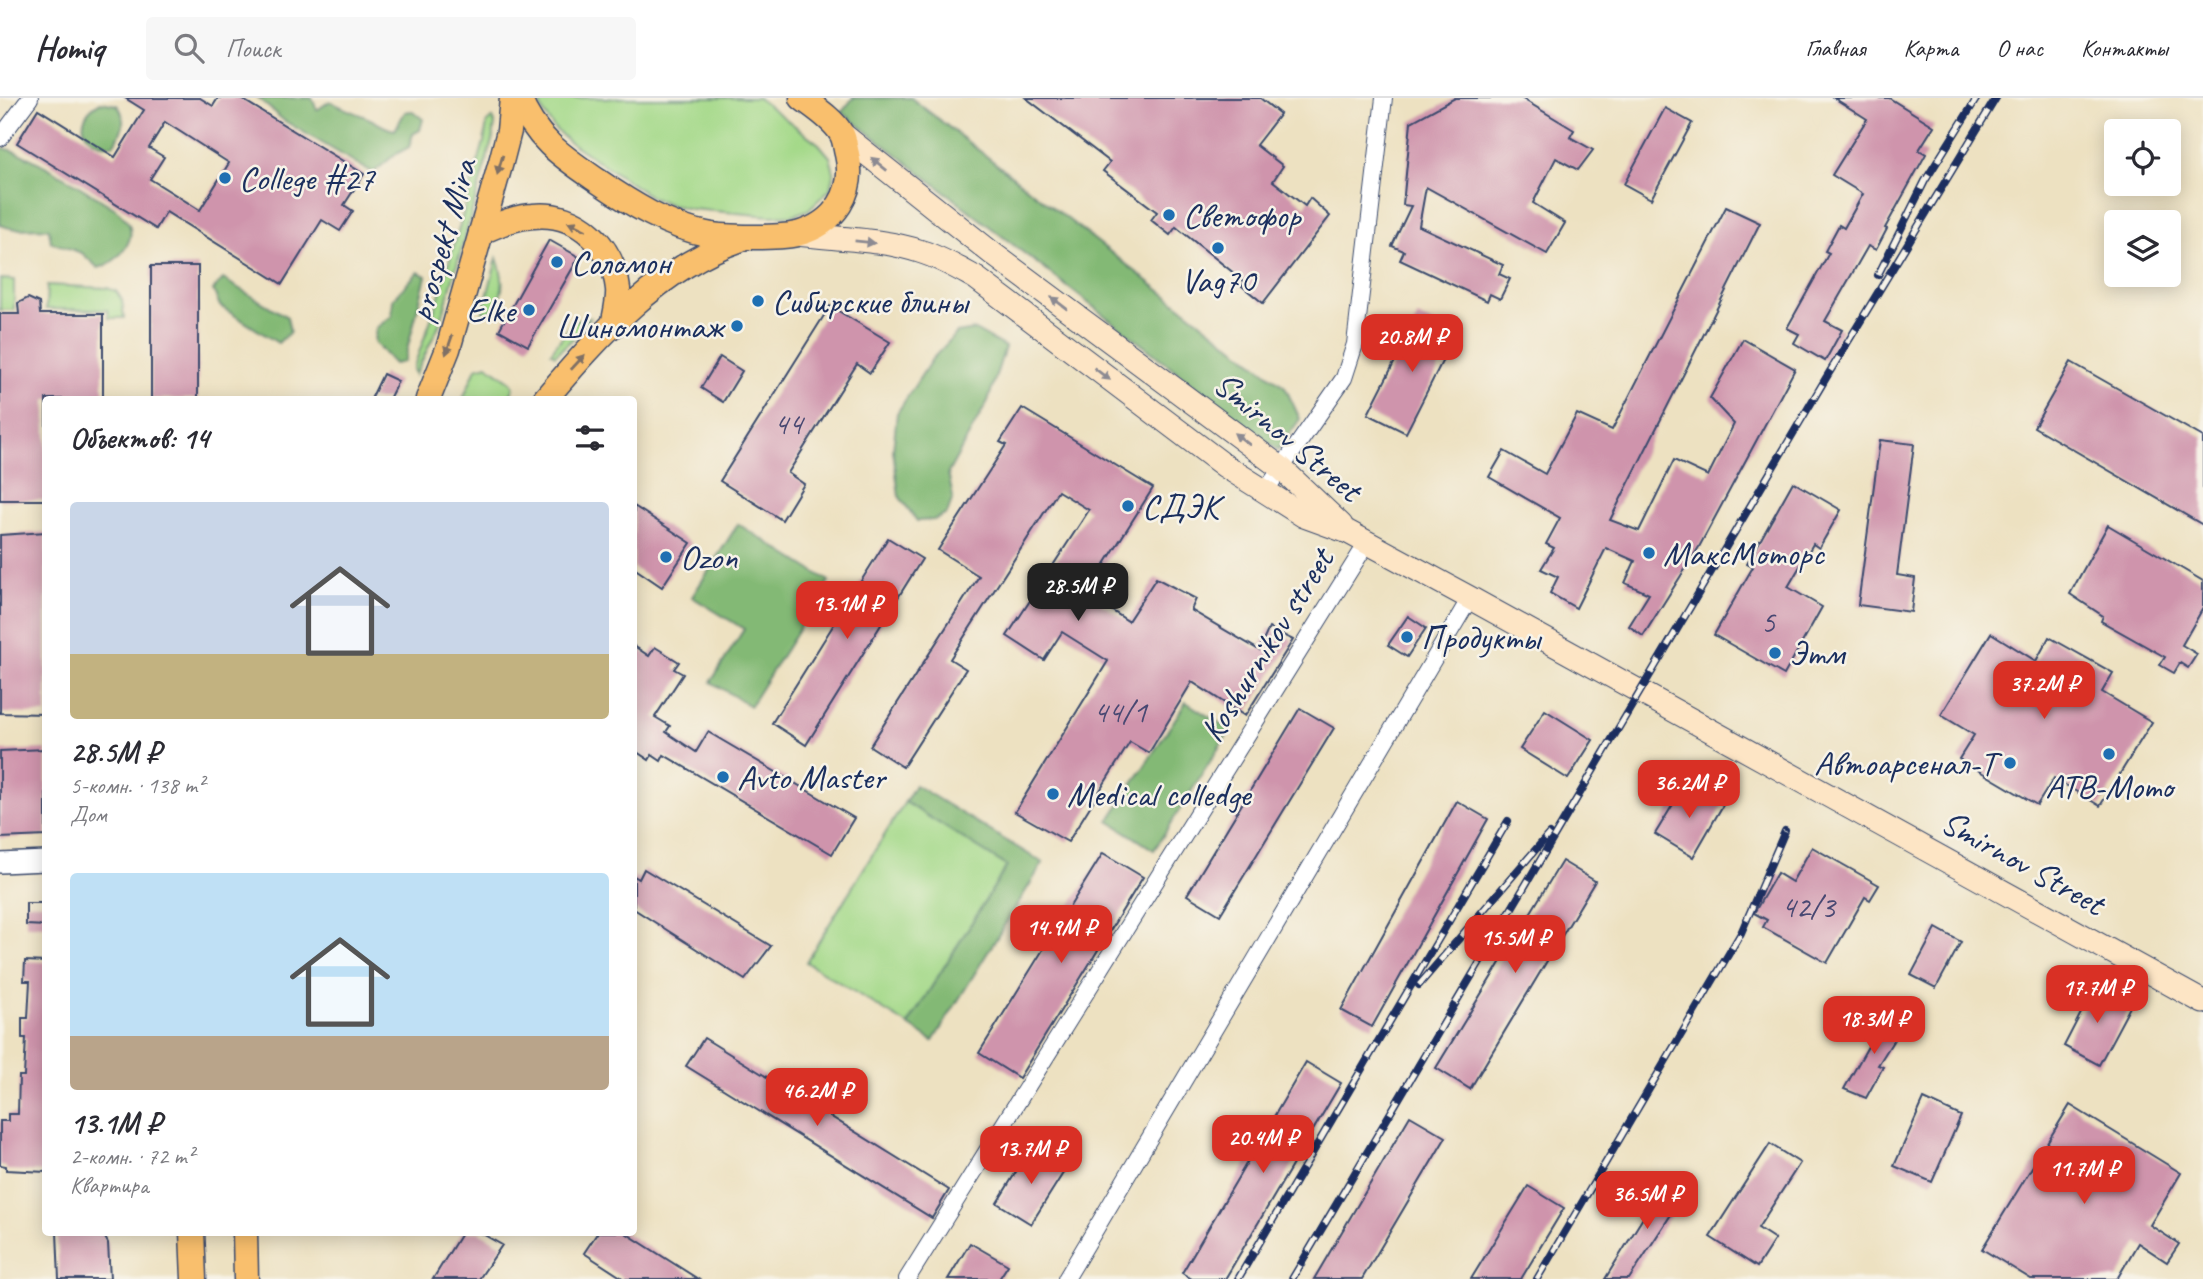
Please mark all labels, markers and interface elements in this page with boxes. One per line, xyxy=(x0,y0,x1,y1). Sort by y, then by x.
search box xyxy=(146,17,636,80)
text: Homiq xyxy=(35,27,104,69)
icon: search xyxy=(170,29,208,67)
text: Поиск xyxy=(226,32,280,65)
text: Главная xyxy=(1805,33,1866,63)
text: Карта xyxy=(1904,33,1958,63)
text: О нас xyxy=(1996,33,2043,63)
text: Контакты xyxy=(2081,33,2168,63)
map controls xyxy=(2104,119,2181,287)
button: locate xyxy=(2104,119,2181,196)
street label: prospekt Mira xyxy=(398,151,488,327)
one-way arrow xyxy=(495,155,505,176)
place label: College #27 xyxy=(239,156,377,201)
one-way arrow xyxy=(870,157,888,172)
marker: College #27 xyxy=(217,170,233,186)
place label: Светофор xyxy=(1183,193,1302,238)
marker: Светофор xyxy=(1161,207,1177,223)
button: layers xyxy=(2104,210,2181,287)
one-way arrow xyxy=(567,220,587,231)
one-way arrow xyxy=(854,237,876,248)
place label: Соломон xyxy=(571,240,673,285)
marker: Vag70 xyxy=(1210,240,1226,256)
marker: Соломон xyxy=(549,254,565,270)
place label: Vag70 xyxy=(1181,258,1258,303)
place label: Сибирские блины xyxy=(772,279,970,324)
place label: Elke xyxy=(466,288,518,333)
marker: Сибирские блины xyxy=(750,293,766,309)
one-way arrow xyxy=(1050,296,1068,310)
marker: Elke xyxy=(521,302,537,318)
place label: Шиномонтаж xyxy=(556,304,726,349)
pin: 20.8M ₽ xyxy=(1347,314,1477,374)
marker: Шиномонтаж xyxy=(729,318,745,334)
text: 20.8M ₽ xyxy=(1377,322,1447,351)
one-way arrow xyxy=(443,335,453,356)
one-way arrow xyxy=(570,354,587,371)
street label: Smirnov Street xyxy=(1204,361,1373,513)
one-way arrow xyxy=(1093,367,1112,381)
house number: 44 xyxy=(774,403,806,444)
text: Объектов: 14 xyxy=(70,419,209,457)
icon: filters xyxy=(571,419,609,457)
one-way arrow xyxy=(1233,432,1251,446)
place label: СДЭК xyxy=(1142,484,1225,529)
marker: СДЭК xyxy=(1120,498,1136,514)
place label: МаксМоторс xyxy=(1663,531,1825,576)
place label: Ozon xyxy=(680,535,738,580)
street label: Koshurnikov street xyxy=(1189,537,1345,750)
marker: МаксМоторс xyxy=(1641,545,1657,561)
icon: home xyxy=(277,548,403,674)
marker: Ozon xyxy=(658,549,674,565)
pin: 28.5M ₽ xyxy=(1013,564,1143,623)
text: 28.5M ₽ xyxy=(1043,571,1113,600)
pin: 13.1M ₽ xyxy=(782,582,912,641)
text: 13.1M ₽ xyxy=(812,589,882,618)
house number: 5 xyxy=(1761,601,1777,642)
place label: Продукты xyxy=(1421,615,1542,660)
marker: Продукты xyxy=(1399,629,1415,645)
place label: Этм xyxy=(1789,631,1847,676)
marker: Этм xyxy=(1767,645,1783,661)
pin: 37.2M ₽ xyxy=(1979,662,2109,721)
text: 37.2M ₽ xyxy=(2009,669,2079,698)
house number: 44/1 xyxy=(1093,691,1148,732)
text: 28.5M ₽ xyxy=(70,733,161,771)
place label: Автоарсенал-Т xyxy=(1814,741,2003,786)
marker: АТВ-Мото xyxy=(2101,746,2117,762)
place label: Avto Master xyxy=(737,755,888,800)
marker: Автоарсенал-Т xyxy=(2002,755,2018,771)
pin: 36.2M ₽ xyxy=(1624,760,1754,820)
place label: АТВ-Мото xyxy=(2045,764,2176,809)
text: 36.2M ₽ xyxy=(1654,768,1724,797)
marker: Avto Master xyxy=(715,769,731,785)
text: 5-комн. · 138 m² xyxy=(70,771,204,800)
place label: Medical colledge xyxy=(1067,772,1253,817)
marker: Medical colledge xyxy=(1045,786,1061,802)
street label: Smirnov Street xyxy=(1933,799,2115,927)
text: Дом xyxy=(70,800,107,829)
house number: 42/3 xyxy=(1781,886,1837,927)
pin: 14.9M ₽ xyxy=(996,906,1126,965)
text: 14.9M ₽ xyxy=(1026,913,1096,942)
pin: 15.5M ₽ xyxy=(1450,916,1580,975)
icon: home xyxy=(277,919,403,1045)
text: 15.5M ₽ xyxy=(1480,923,1550,952)
pin: 17.7M ₽ xyxy=(2032,965,2162,1025)
text: 17.7M ₽ xyxy=(2062,973,2132,1002)
pin: 18.3M ₽ xyxy=(1809,996,1939,1056)
text: 18.3M ₽ xyxy=(1839,1004,1909,1033)
pin: 46.2M ₽ xyxy=(752,1068,882,1128)
text: 46.2M ₽ xyxy=(782,1076,852,1105)
text: 13.1M ₽ xyxy=(70,1104,161,1142)
pin: 20.4M ₽ xyxy=(1198,1116,1328,1175)
text: 20.4M ₽ xyxy=(1228,1123,1298,1152)
pin: 13.7M ₽ xyxy=(966,1126,1096,1186)
text: 13.7M ₽ xyxy=(996,1134,1066,1163)
text: 2-комн. · 72 m² xyxy=(70,1142,194,1171)
pin: 11.7M ₽ xyxy=(2019,1146,2149,1206)
text: 11.7M ₽ xyxy=(2049,1154,2119,1183)
text: Квартира xyxy=(70,1171,148,1200)
pin: 36.5M ₽ xyxy=(1582,1172,1712,1231)
text: 36.5M ₽ xyxy=(1612,1179,1682,1208)

